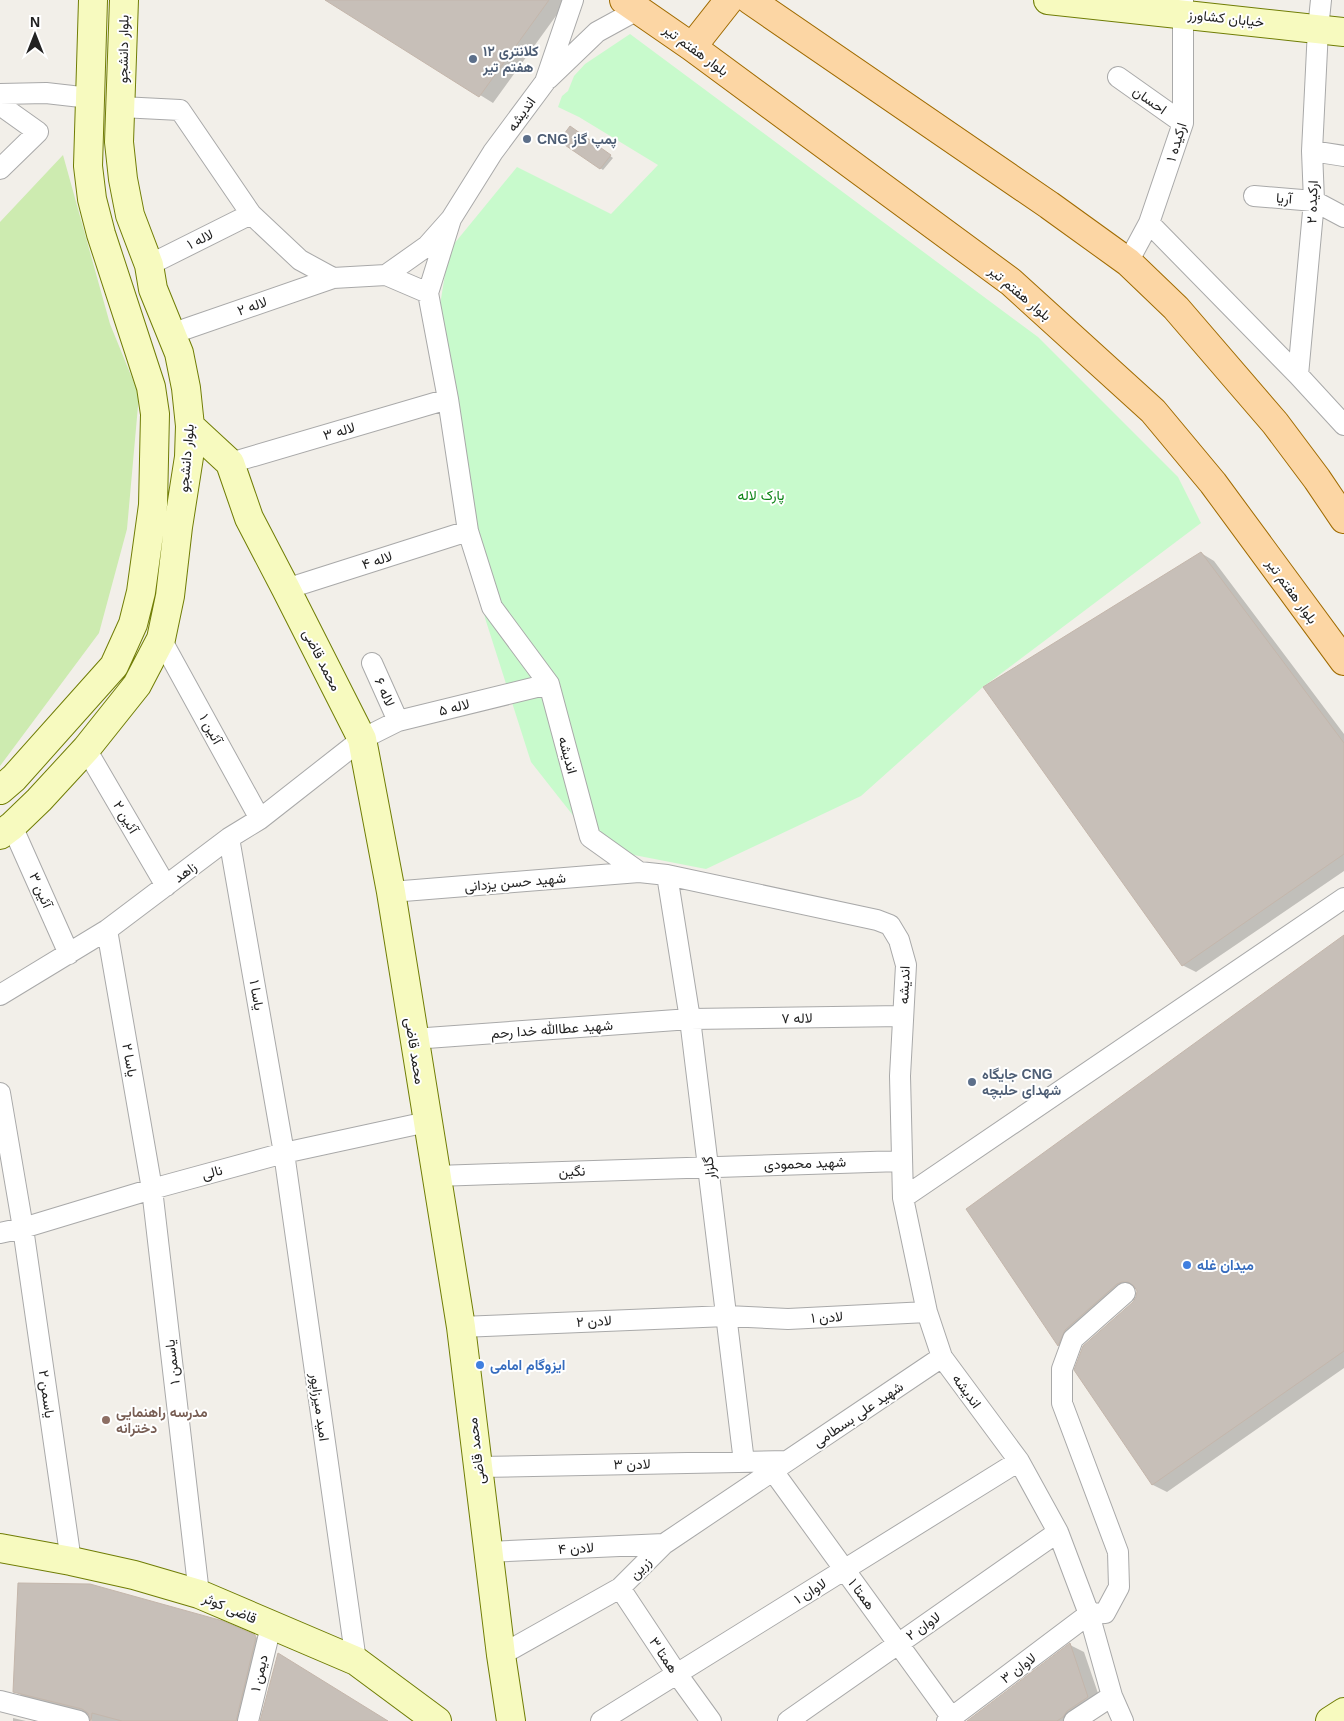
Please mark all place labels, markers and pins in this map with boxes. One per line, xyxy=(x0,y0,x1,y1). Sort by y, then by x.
place label: کلانتری ۱۲ هفتم تیر xyxy=(482,43,539,76)
marker: کلانتری ۱۲ هفتم تیر xyxy=(467,53,479,65)
place label: CNG پمپ گاز xyxy=(537,131,617,149)
marker: CNG پمپ گاز xyxy=(521,133,533,145)
place label: جایگاه CNG شهدای حلبچه xyxy=(982,1066,1061,1100)
marker: جایگاه CNG شهدای حلبچه xyxy=(966,1076,978,1088)
place label: میدان غله xyxy=(1197,1257,1254,1274)
marker: میدان غله xyxy=(1181,1259,1193,1271)
place label: ایزوگام امامی xyxy=(490,1357,565,1374)
marker: ایزوگام امامی xyxy=(474,1359,486,1371)
place label: مدرسه راهنمایی دخترانه xyxy=(116,1404,208,1437)
marker: مدرسه راهنمایی دخترانه xyxy=(100,1414,112,1426)

